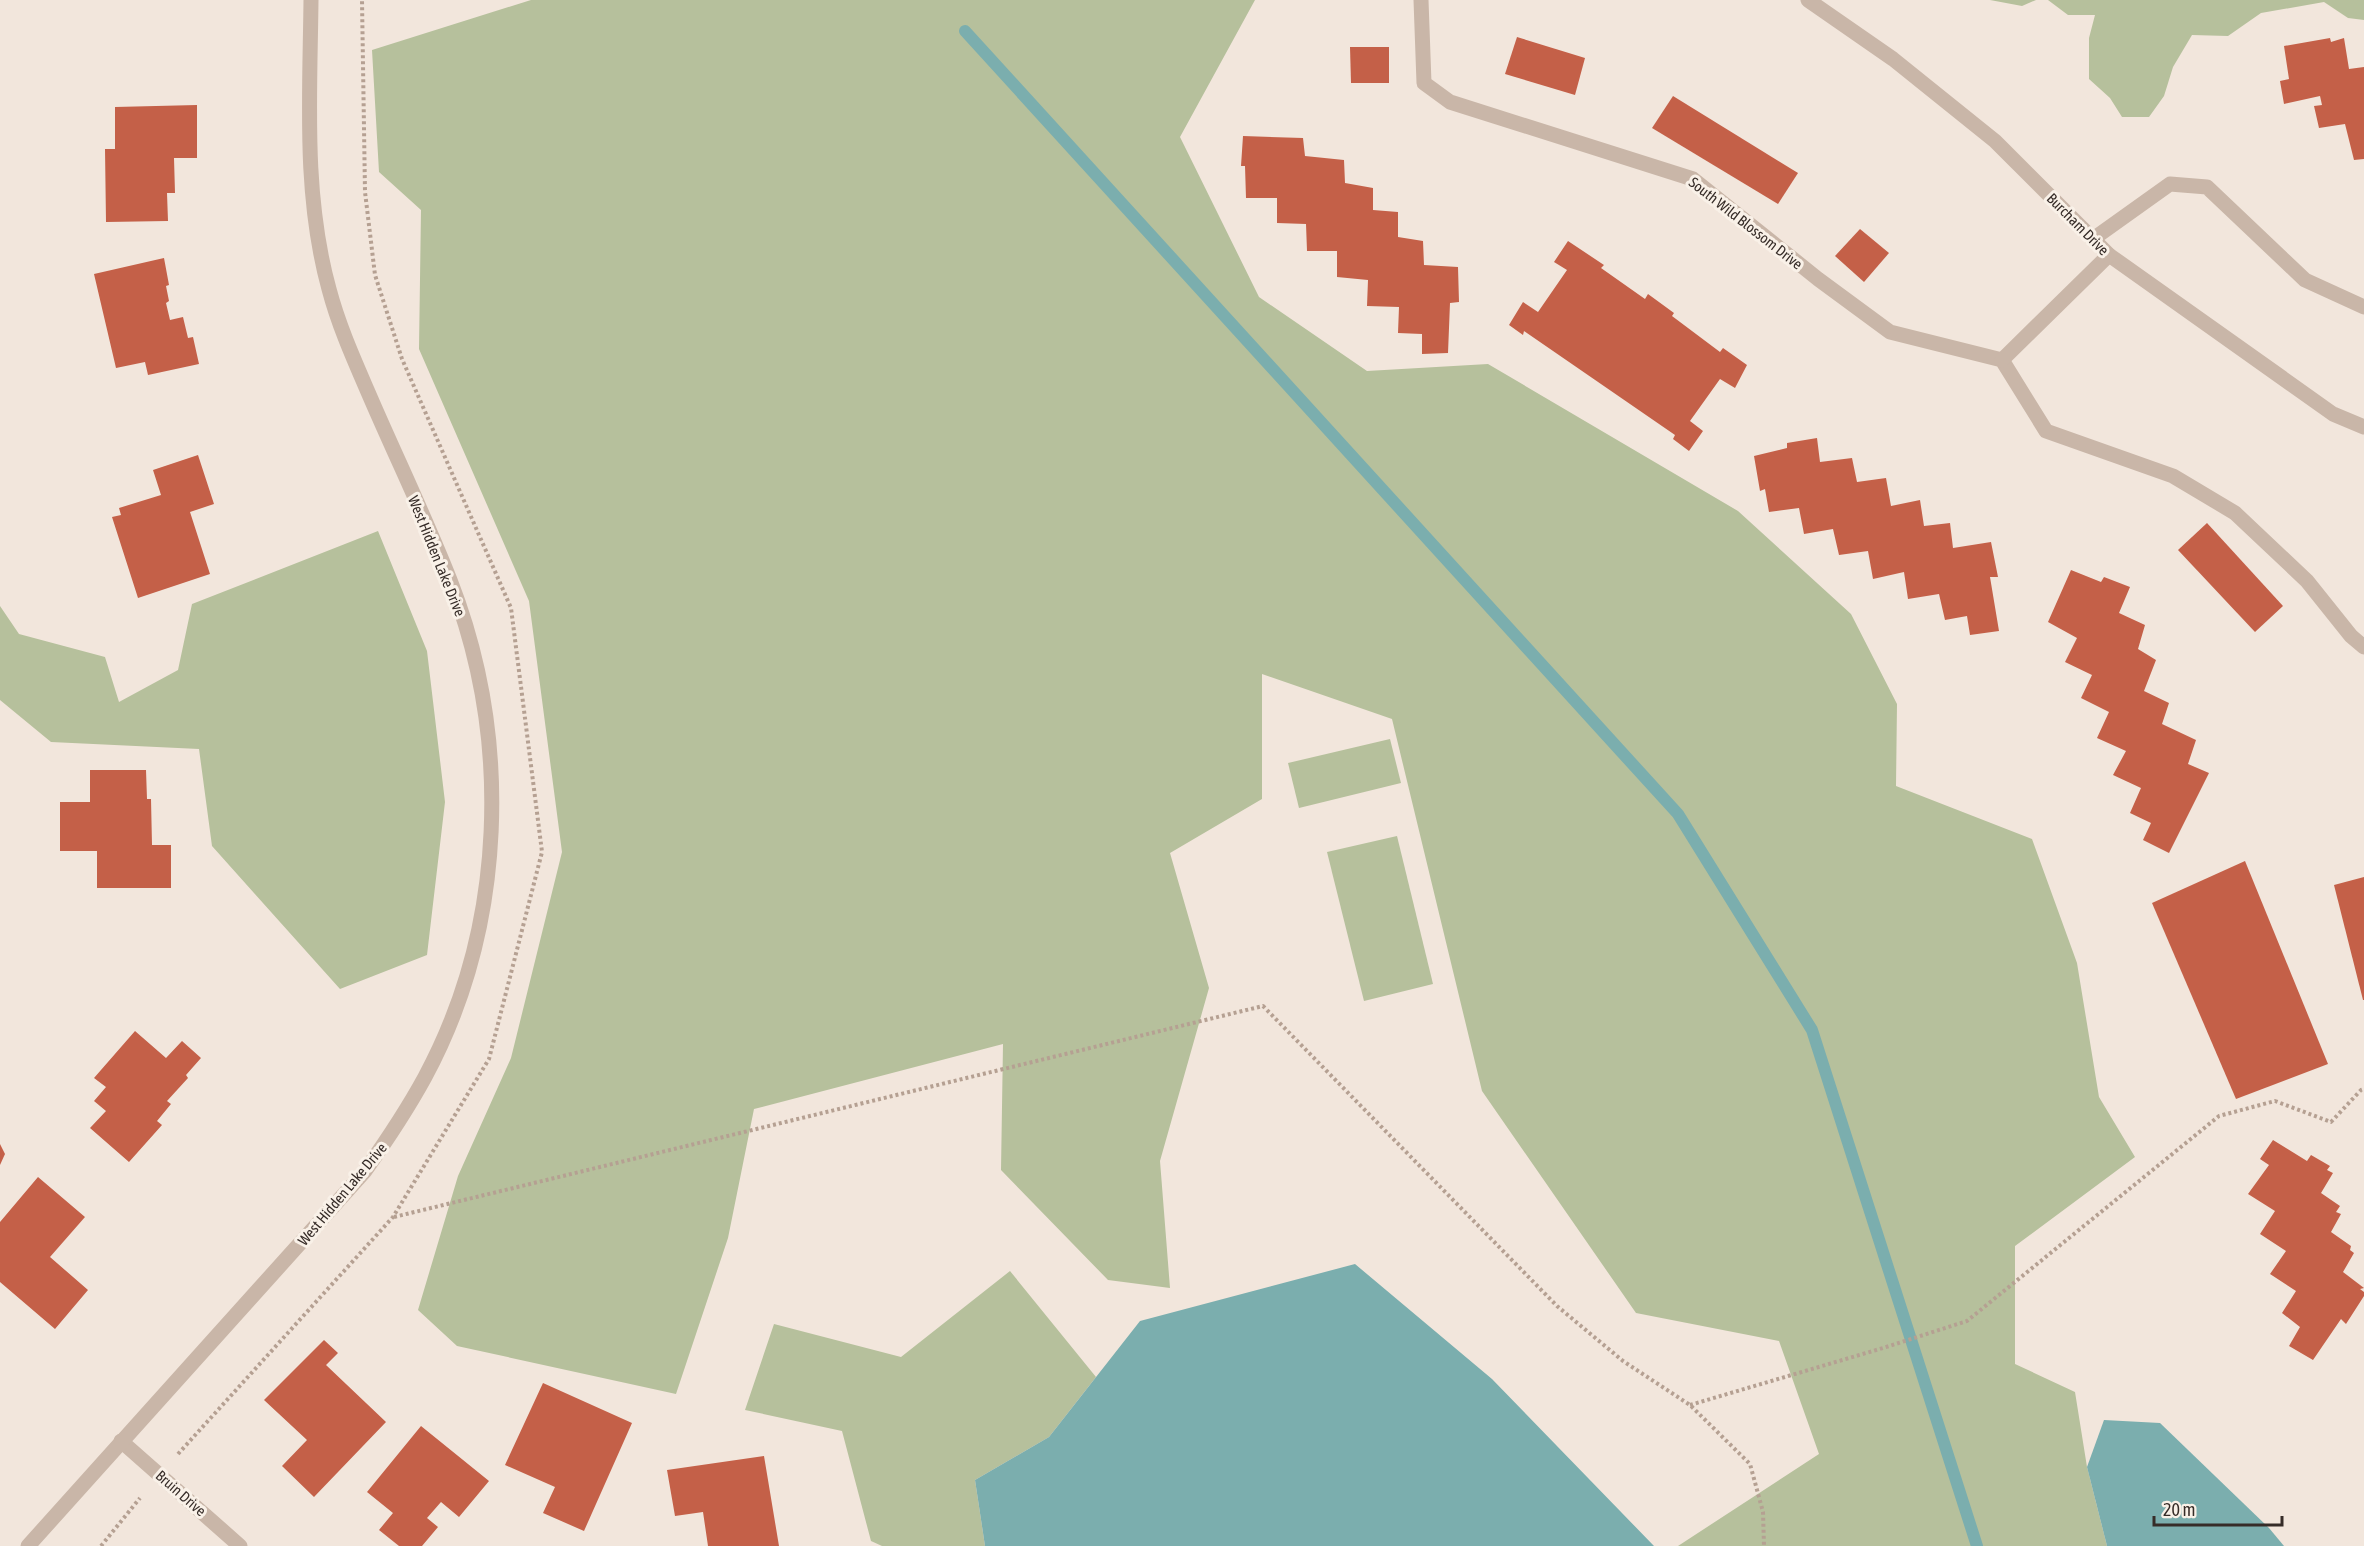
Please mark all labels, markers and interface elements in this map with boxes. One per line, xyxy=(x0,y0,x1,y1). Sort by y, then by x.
street label: South Wild Blossom Drive xyxy=(1686,173,1806,273)
street label: Burcham Drive xyxy=(2044,190,2113,259)
street label: West Hidden Lake Drive xyxy=(405,493,469,619)
street label: West Hidden Lake Drive xyxy=(294,1139,390,1249)
street label: Bruin Drive xyxy=(153,1467,210,1519)
scale bar xyxy=(2154,1489,2282,1527)
text: 20 m xyxy=(2163,1499,2195,1520)

